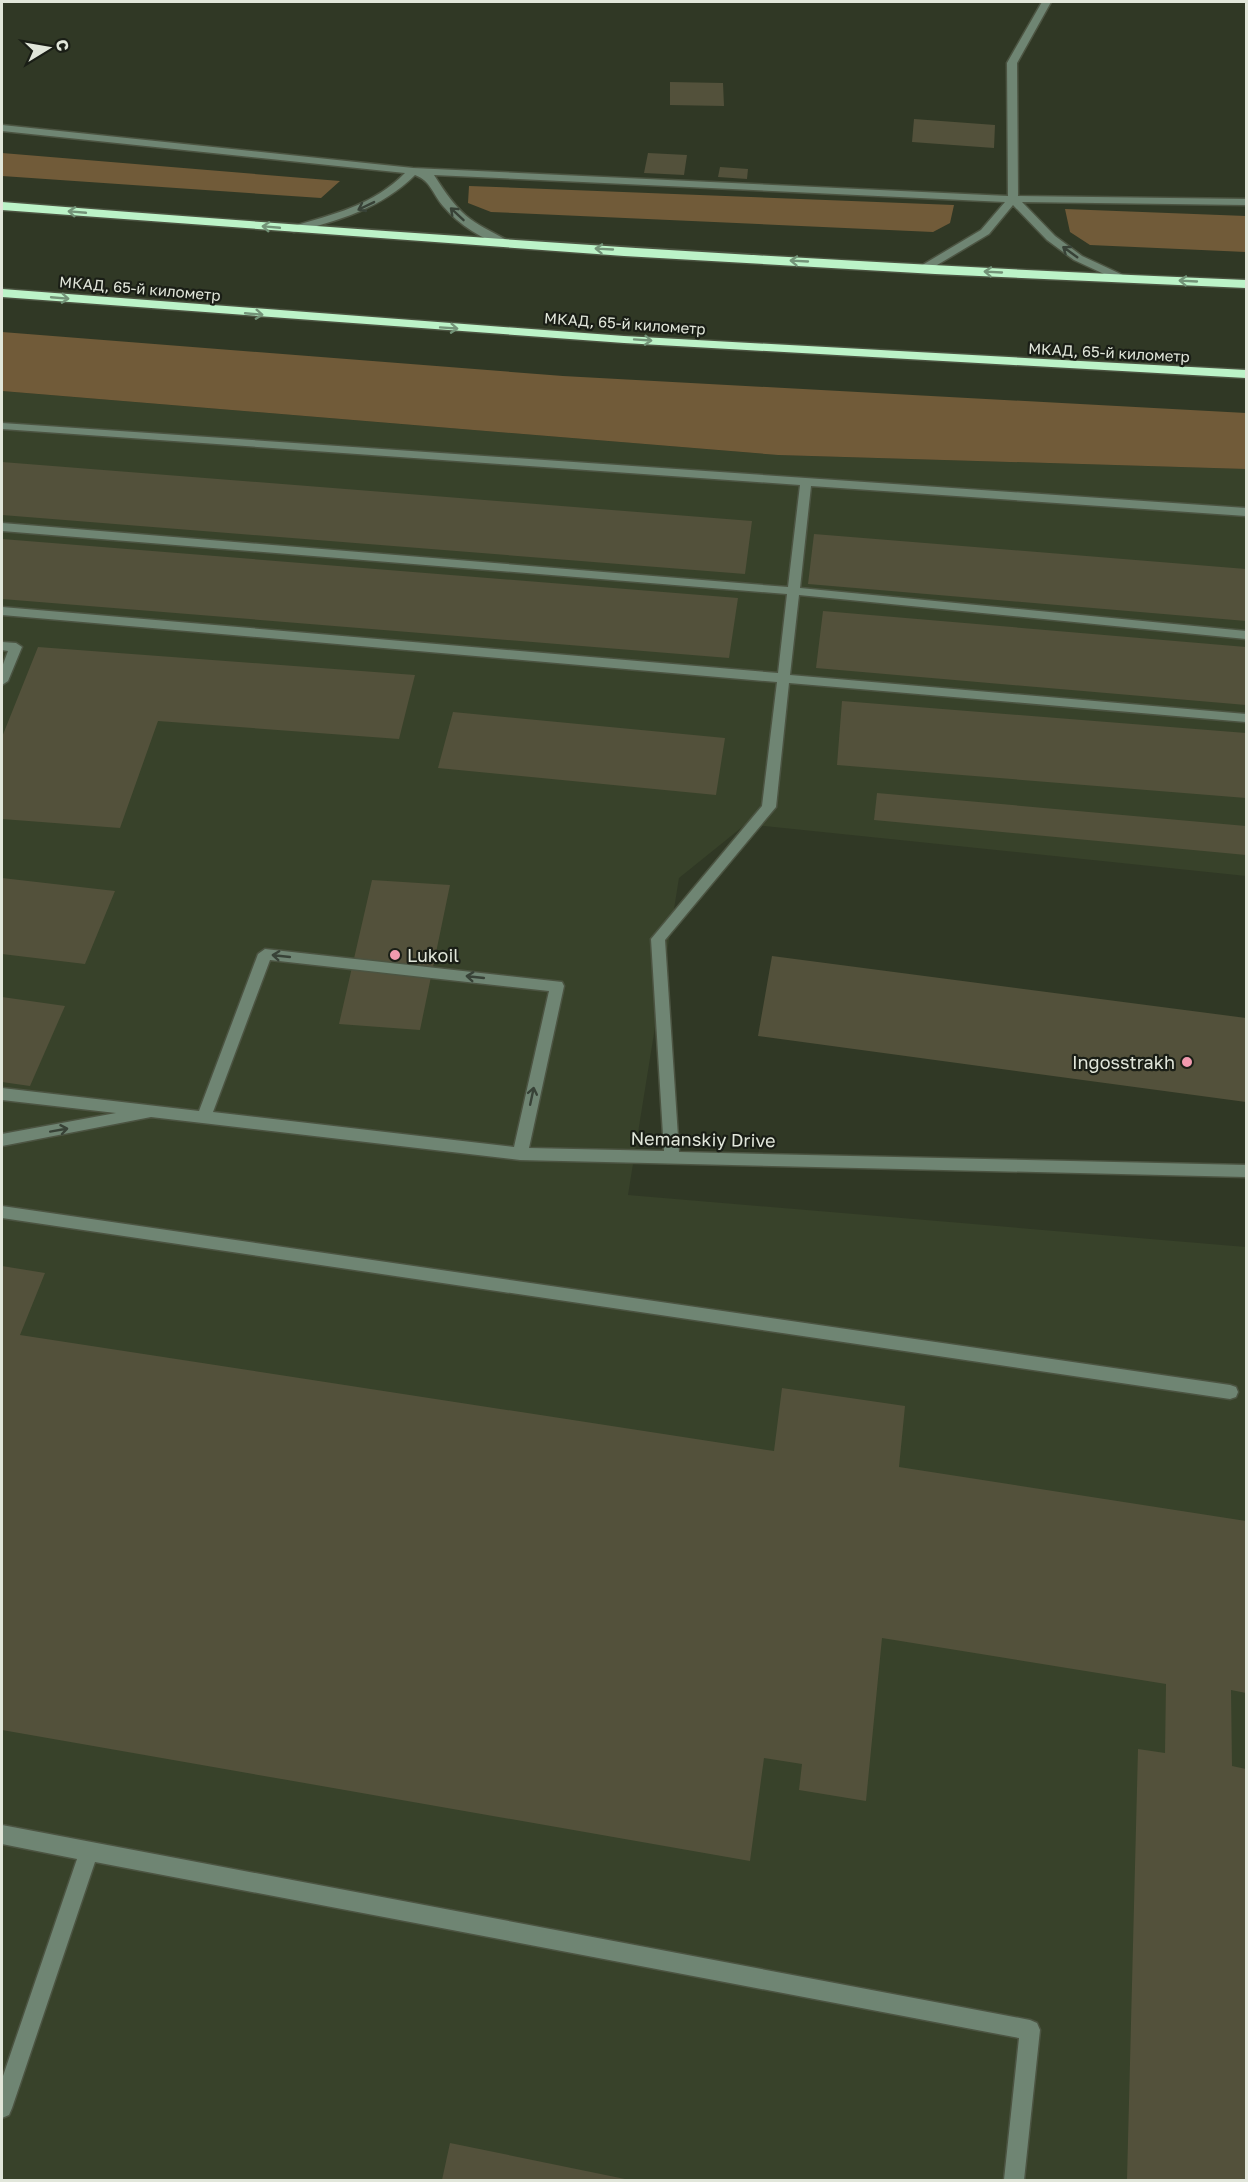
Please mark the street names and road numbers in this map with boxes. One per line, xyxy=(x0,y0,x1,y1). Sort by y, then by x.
street label: МКАД, 65-й километр xyxy=(59,272,221,304)
street label: МКАД, 65-й километр xyxy=(544,308,706,338)
street label: МКАД, 65-й километр xyxy=(1028,339,1190,365)
street label: Nemanskiy Drive xyxy=(630,1127,776,1151)

